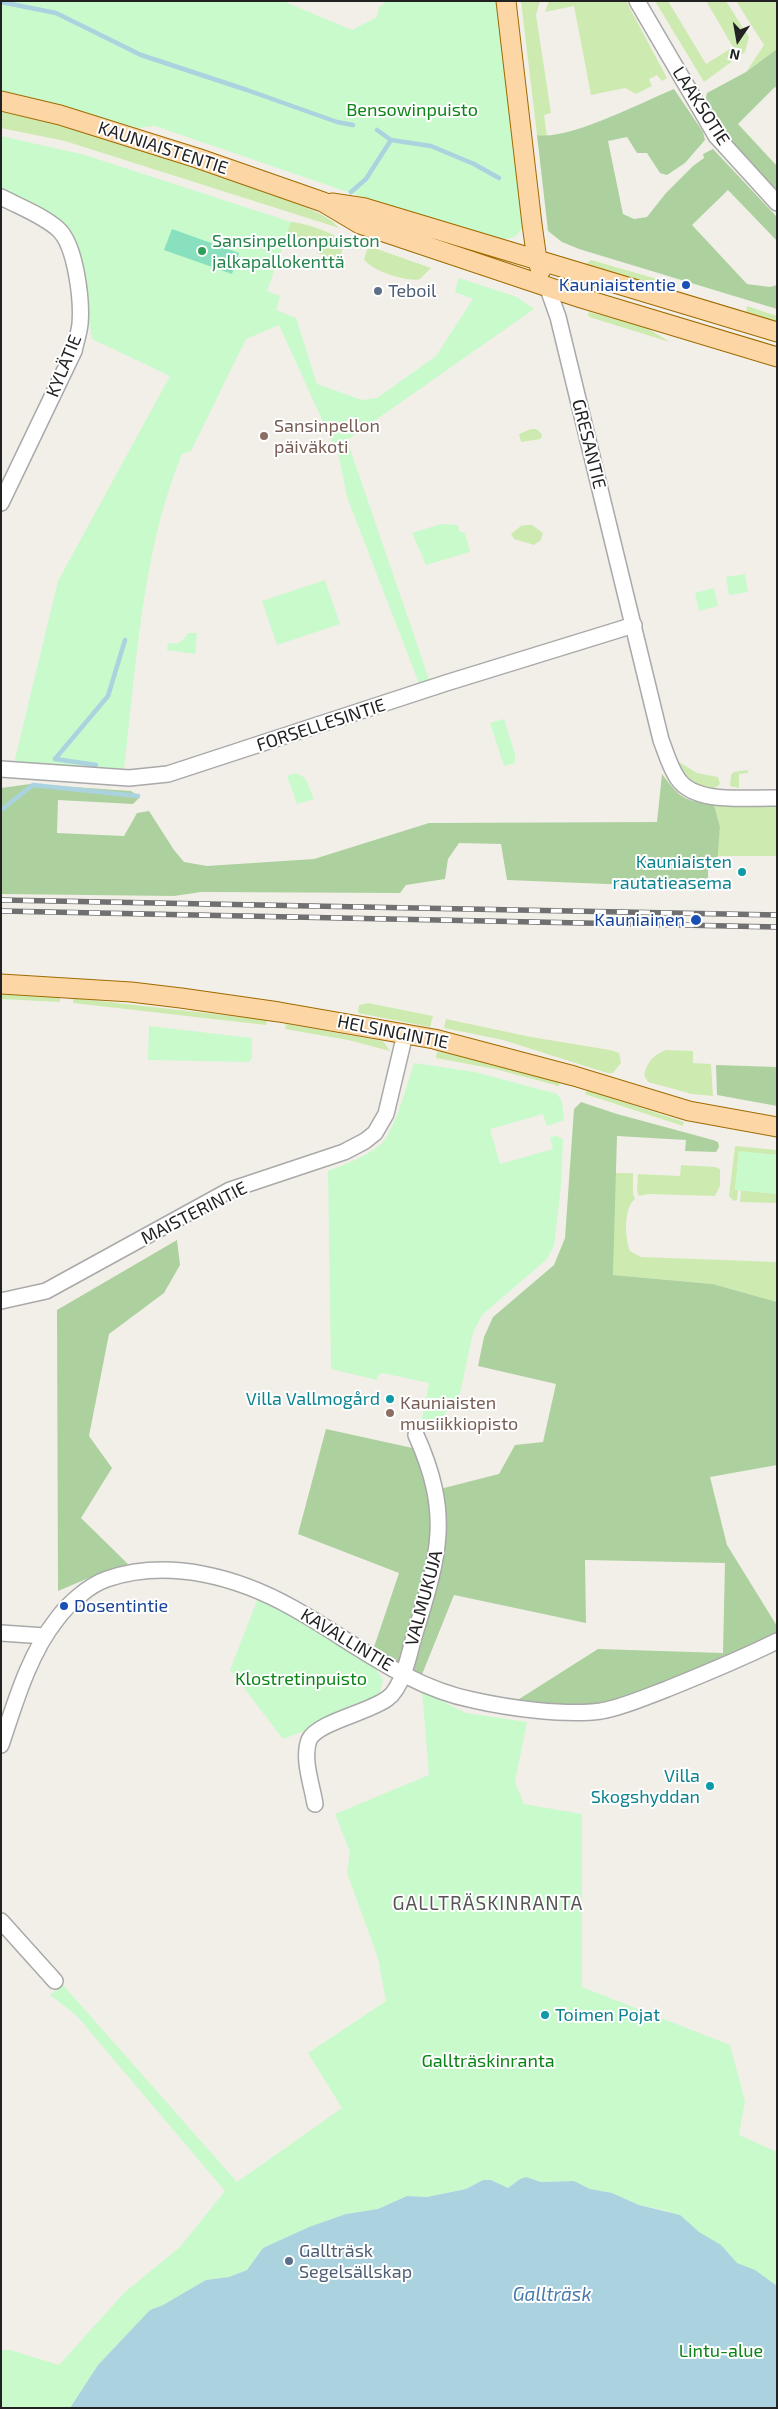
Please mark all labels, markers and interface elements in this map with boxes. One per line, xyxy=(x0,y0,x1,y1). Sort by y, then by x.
north arrow xyxy=(713,15,763,65)
text: N xyxy=(728,46,741,65)
street label: LAAKSOTIE xyxy=(668,63,734,149)
park label: Bensowinpuisto xyxy=(346,99,478,121)
street label: KAUNIAISTENTIE xyxy=(95,117,231,179)
place label: Sansinpellonpuiston jalkapallokenttä xyxy=(212,230,380,272)
marker: Sansinpellonpuiston jalkapallokenttä xyxy=(196,245,208,257)
place label: Kauniaistentie xyxy=(559,274,676,296)
marker: Kauniaistentie xyxy=(680,279,692,291)
place label: Teboil xyxy=(388,280,436,302)
marker: Teboil xyxy=(372,285,384,297)
street label: KYLÄTIE xyxy=(42,332,86,400)
street label: GRESANTIE xyxy=(567,397,611,491)
place label: Sansinpellon päiväkoti xyxy=(274,415,380,458)
marker: Sansinpellon päiväkoti xyxy=(258,430,270,442)
street label: FORSELLESINTIE xyxy=(254,694,388,756)
place label: Kauniaisten rautatieasema xyxy=(613,851,732,894)
marker: Kauniaisten rautatieasema xyxy=(736,866,748,878)
place label: Kauniainen xyxy=(594,909,685,931)
marker: Kauniainen xyxy=(689,913,703,927)
street label: HELSINGINTIE xyxy=(336,1011,450,1053)
street label: MAISTERINTIE xyxy=(137,1177,251,1249)
place label: Villa Vallmogård xyxy=(246,1388,380,1410)
place label: Kauniaisten musiikkiopisto xyxy=(400,1392,518,1435)
marker: Villa Vallmogård xyxy=(384,1393,396,1405)
marker: Kauniaisten musiikkiopisto xyxy=(384,1407,396,1419)
street label: VALMUKUJA xyxy=(401,1548,447,1648)
place label: Dosentintie xyxy=(74,1595,168,1617)
marker: Dosentintie xyxy=(58,1600,70,1612)
street label: KAVALLINTIE xyxy=(297,1604,397,1676)
park label: Klostretinpuisto xyxy=(235,1668,367,1690)
place label: Villa Skogshyddan xyxy=(591,1765,700,1808)
marker: Villa Skogshyddan xyxy=(704,1780,716,1792)
district label: GALLTRÄSKINRANTA xyxy=(391,1893,585,1915)
place label: Toimen Pojat xyxy=(555,2004,660,2026)
marker: Toimen Pojat xyxy=(539,2009,551,2021)
park label: Gallträskinranta xyxy=(421,2050,555,2072)
place label: Gallträsk Segelsällskap xyxy=(299,2240,412,2282)
marker: Gallträsk Segelsällskap xyxy=(283,2255,295,2267)
water label: Gallträsk xyxy=(513,2284,591,2306)
park label: Lintu-alue xyxy=(679,2340,763,2362)

